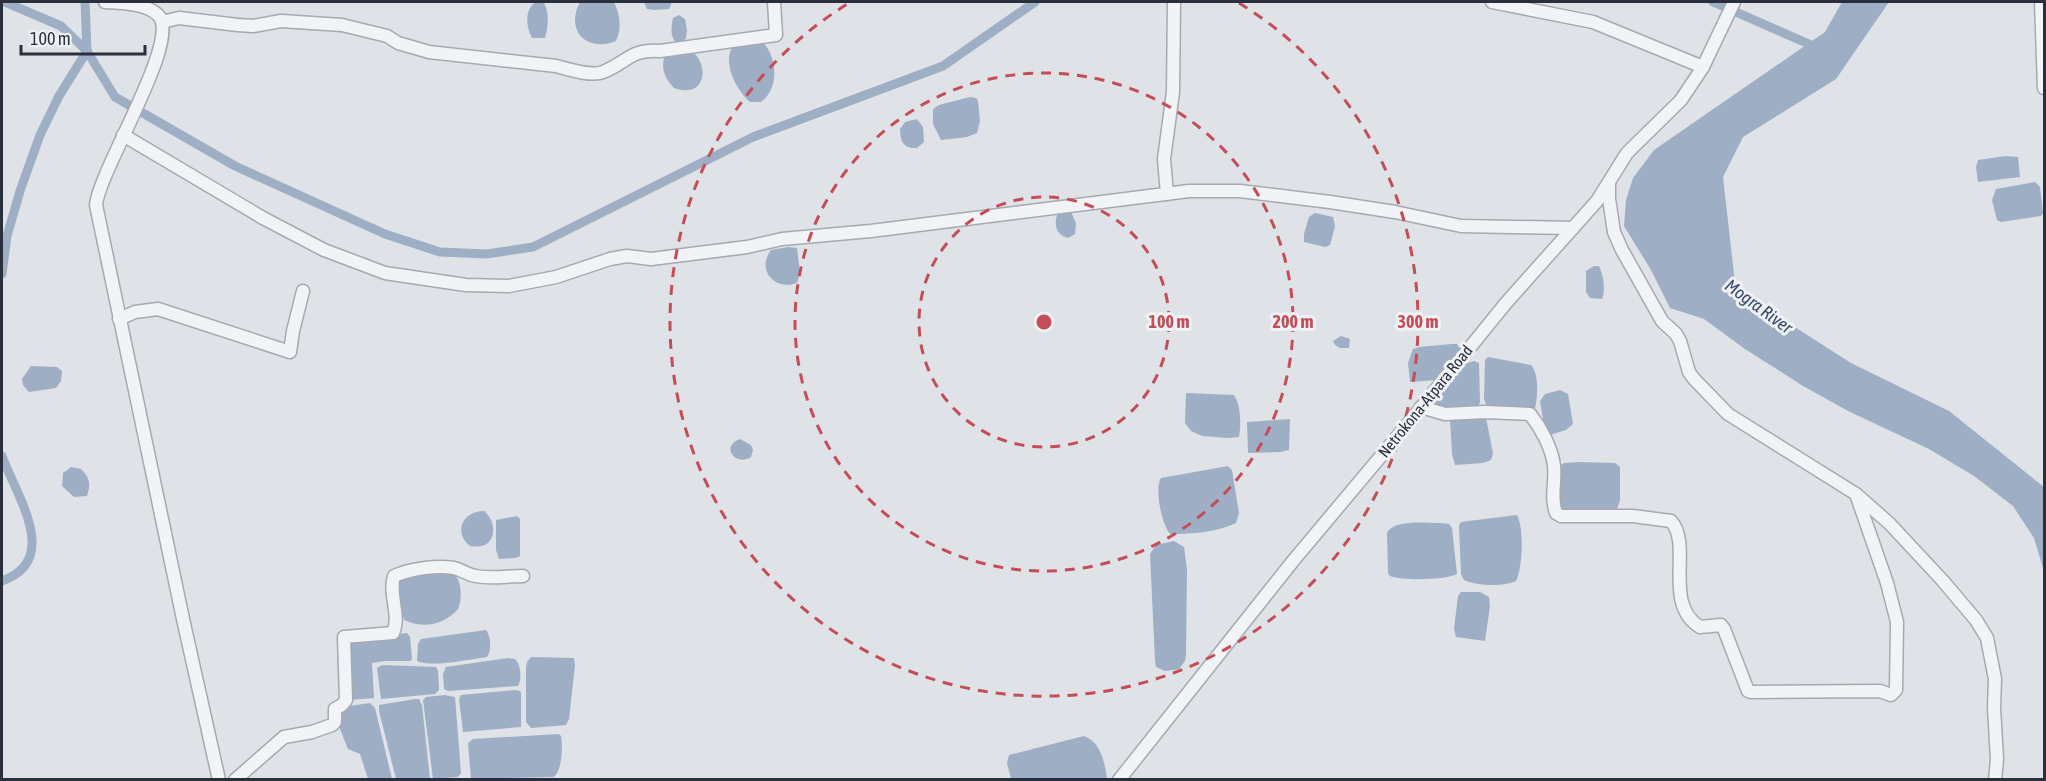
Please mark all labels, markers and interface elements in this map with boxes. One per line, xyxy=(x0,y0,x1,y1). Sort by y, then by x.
scale bar xyxy=(21,18,146,56)
text: 100 m xyxy=(30,28,71,49)
water label: Mogra River xyxy=(1721,274,1797,338)
text: 100 m xyxy=(1149,311,1189,332)
text: 200 m xyxy=(1273,311,1313,332)
text: 300 m xyxy=(1398,311,1438,332)
centre of rings xyxy=(1034,312,1054,332)
street label: Netrokona-Atpara Road xyxy=(1374,341,1477,461)

